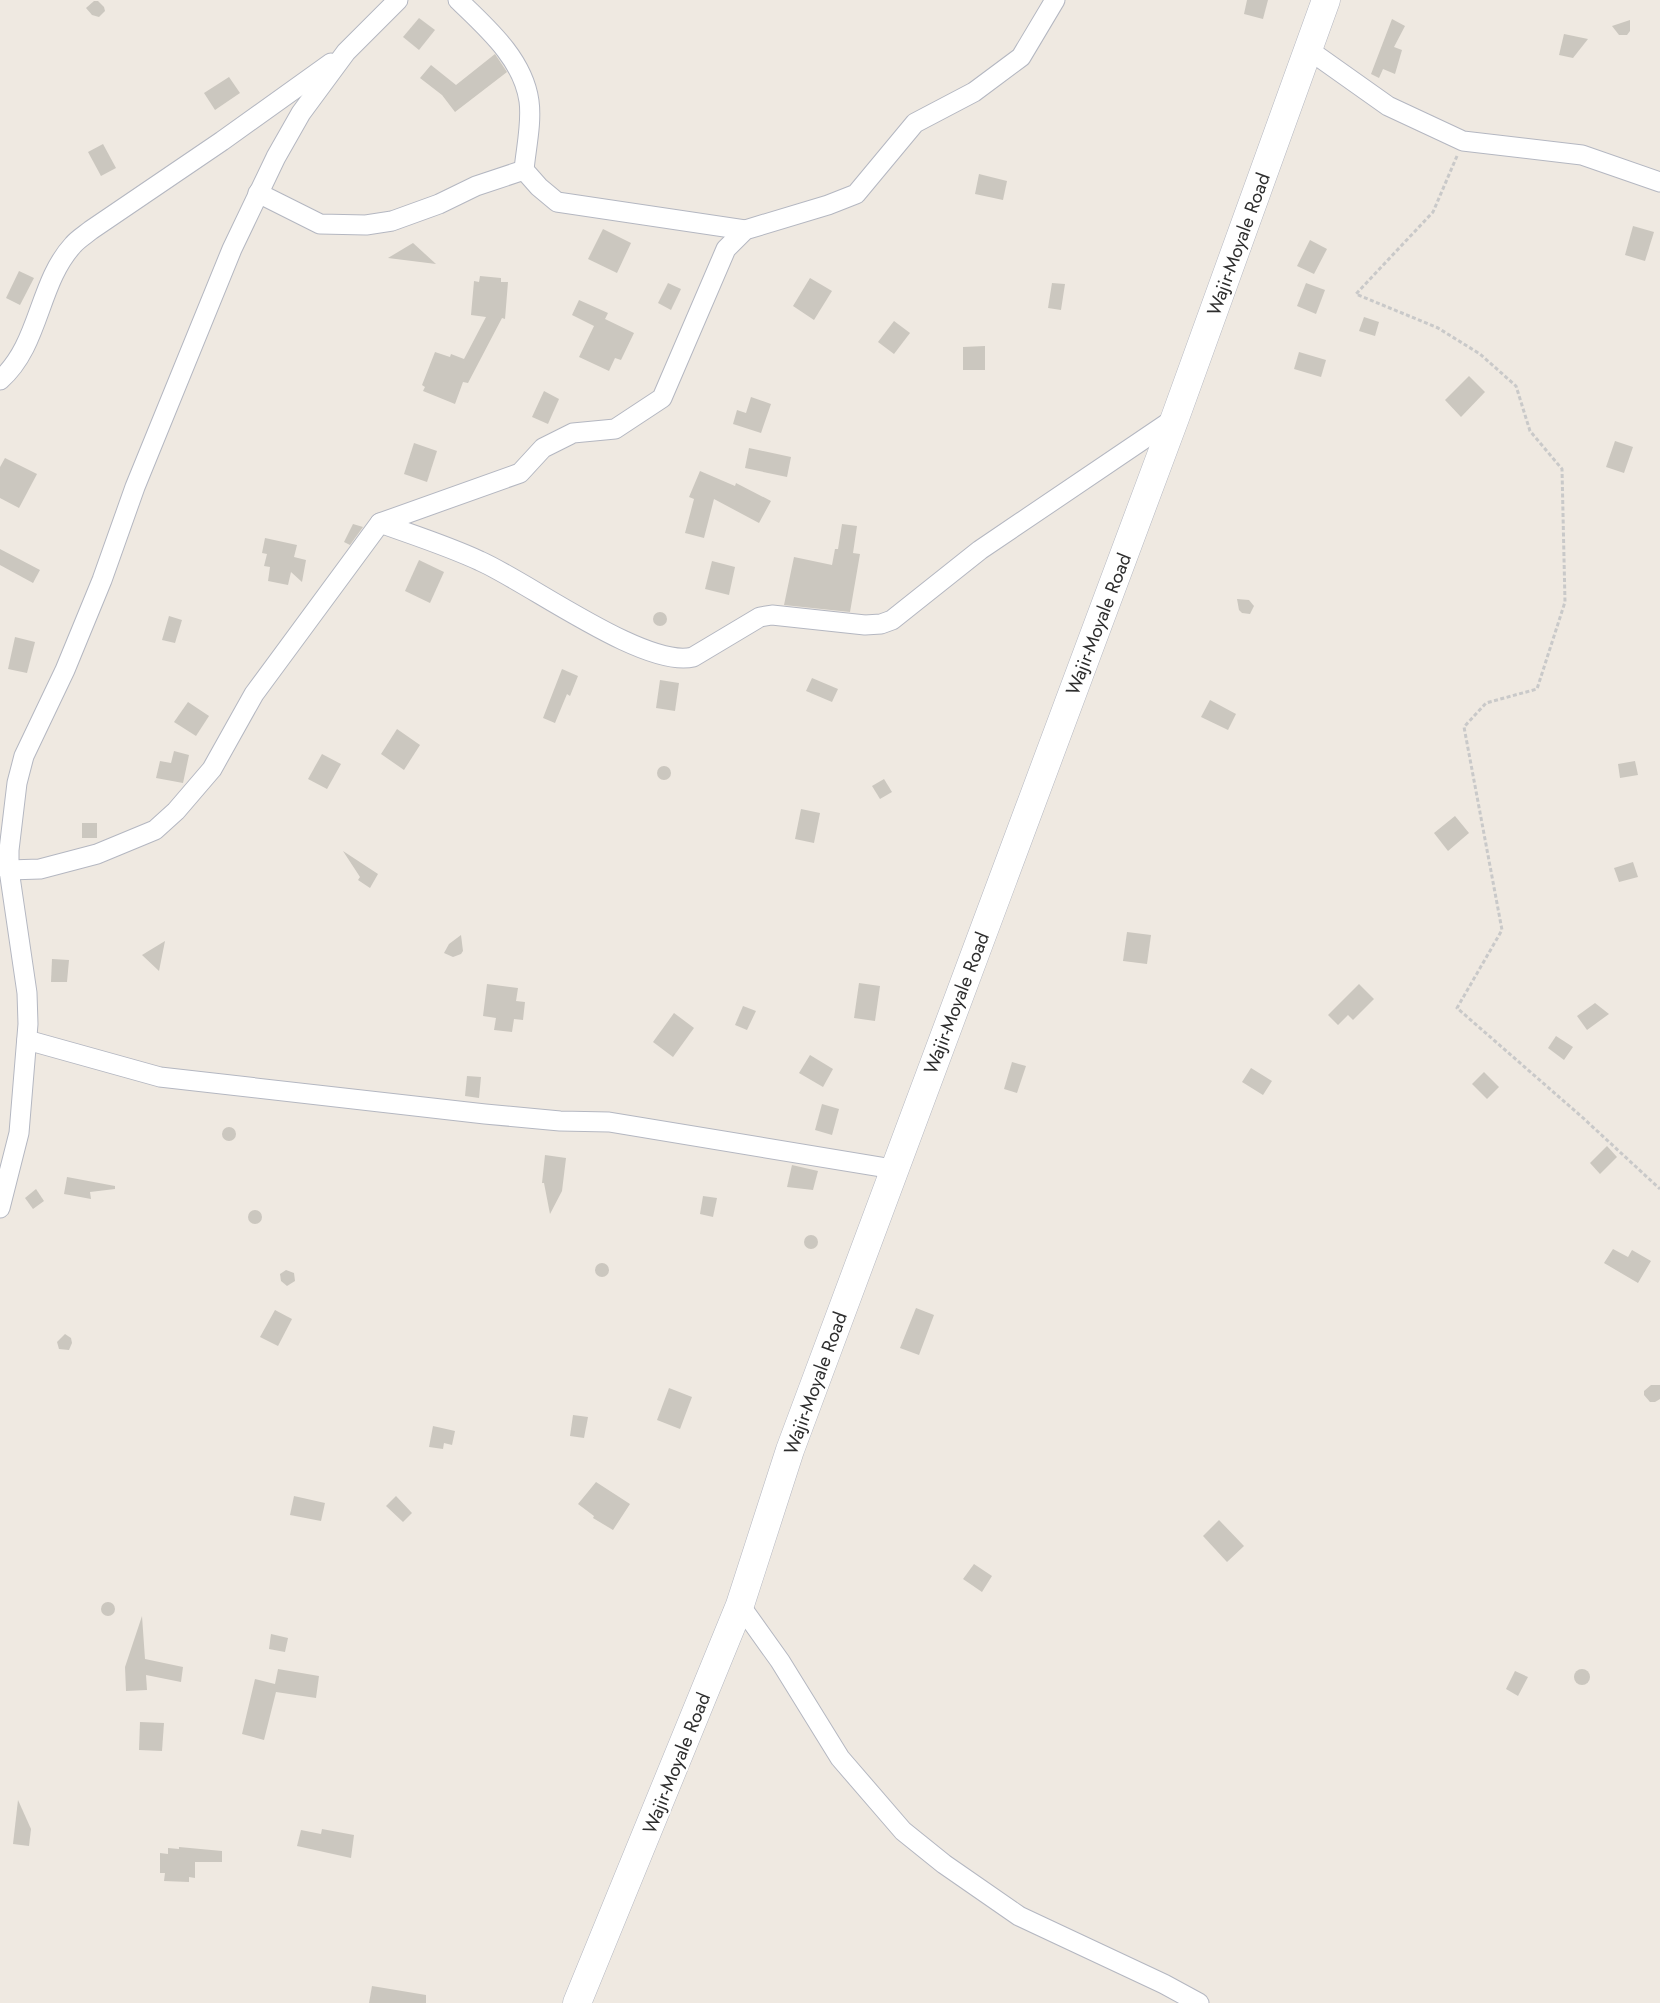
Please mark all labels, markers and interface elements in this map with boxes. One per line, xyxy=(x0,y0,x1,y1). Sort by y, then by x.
street label: Wajir-Moyale Road xyxy=(1200,169,1277,319)
street label: Wajir-Moyale Road xyxy=(1059,549,1138,699)
street label: Wajir-Moyale Road xyxy=(917,928,996,1078)
street label: Wajir-Moyale Road xyxy=(777,1308,854,1458)
street label: Wajir-Moyale Road xyxy=(636,1689,717,1838)

